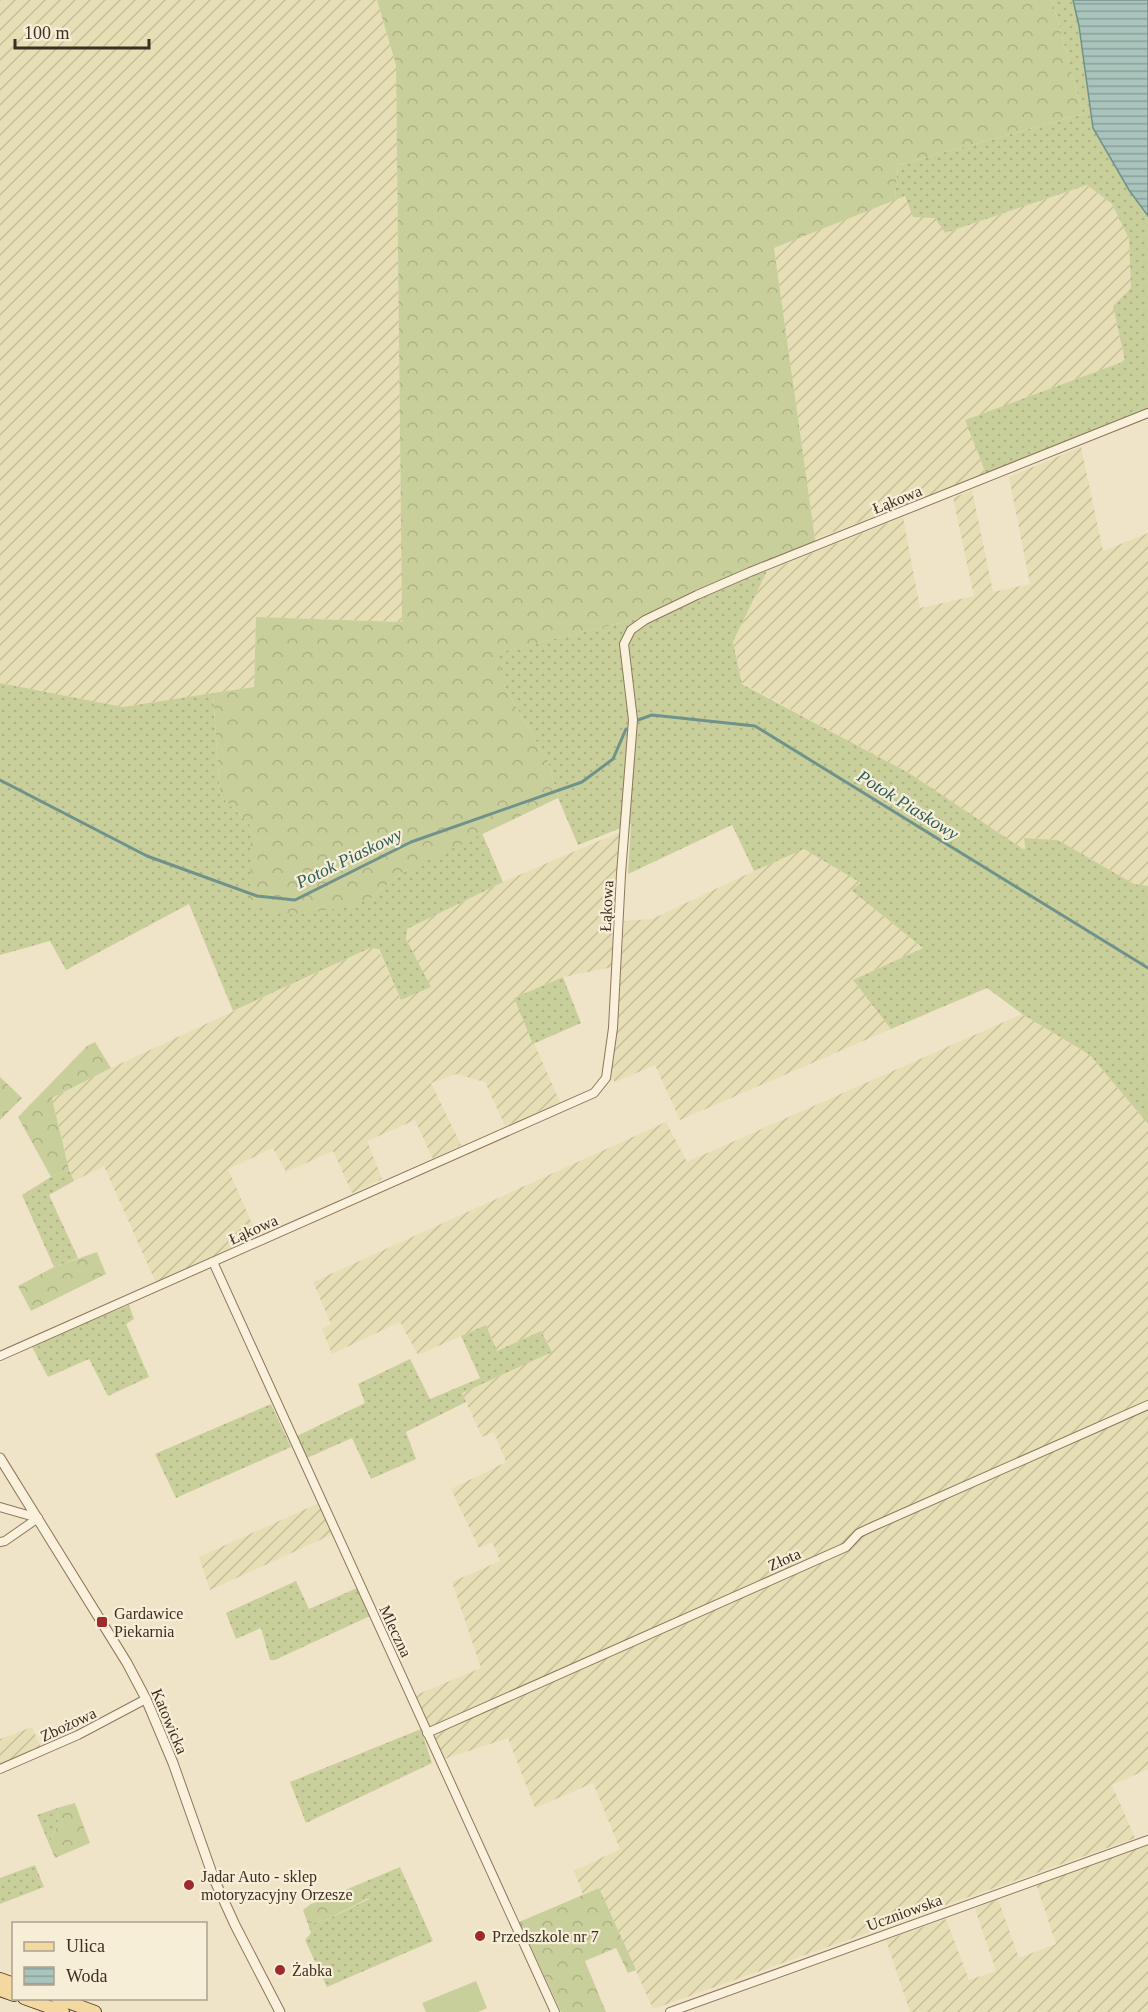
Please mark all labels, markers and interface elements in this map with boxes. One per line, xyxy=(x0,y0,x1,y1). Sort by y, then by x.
scale bar xyxy=(15,12,148,50)
text: 100 m xyxy=(24,23,70,43)
street label: Łąkowa xyxy=(870,482,925,518)
water label: Potok Piaskowy xyxy=(853,765,962,844)
water label: Potok Piaskowy xyxy=(292,824,405,893)
street label: Łąkowa xyxy=(597,880,617,932)
street label: Łąkowa xyxy=(226,1211,281,1249)
street label: Złota xyxy=(765,1545,803,1574)
street label: Mleczna xyxy=(376,1603,415,1660)
place label: Gardawice Piekarnia xyxy=(114,1605,183,1640)
marker: Gardawice Piekarnia xyxy=(95,1615,109,1629)
street label: Katowicka xyxy=(148,1686,191,1756)
street label: Zbożowa xyxy=(38,1704,99,1745)
place label: Jadar Auto - sklep motoryzacyjny Orzesze xyxy=(201,1868,352,1904)
marker: Jadar Auto - sklep motoryzacyjny Orzesze xyxy=(182,1878,196,1892)
street label: Uczniowska xyxy=(864,1891,944,1934)
legend xyxy=(12,1922,207,2000)
place label: Przedszkole nr 7 xyxy=(492,1928,599,1945)
marker: Przedszkole nr 7 xyxy=(473,1929,487,1943)
text: Ulica xyxy=(66,1936,105,1956)
place label: Żabka xyxy=(292,1962,332,1979)
marker: Żabka xyxy=(273,1963,287,1977)
text: Woda xyxy=(66,1966,108,1986)

